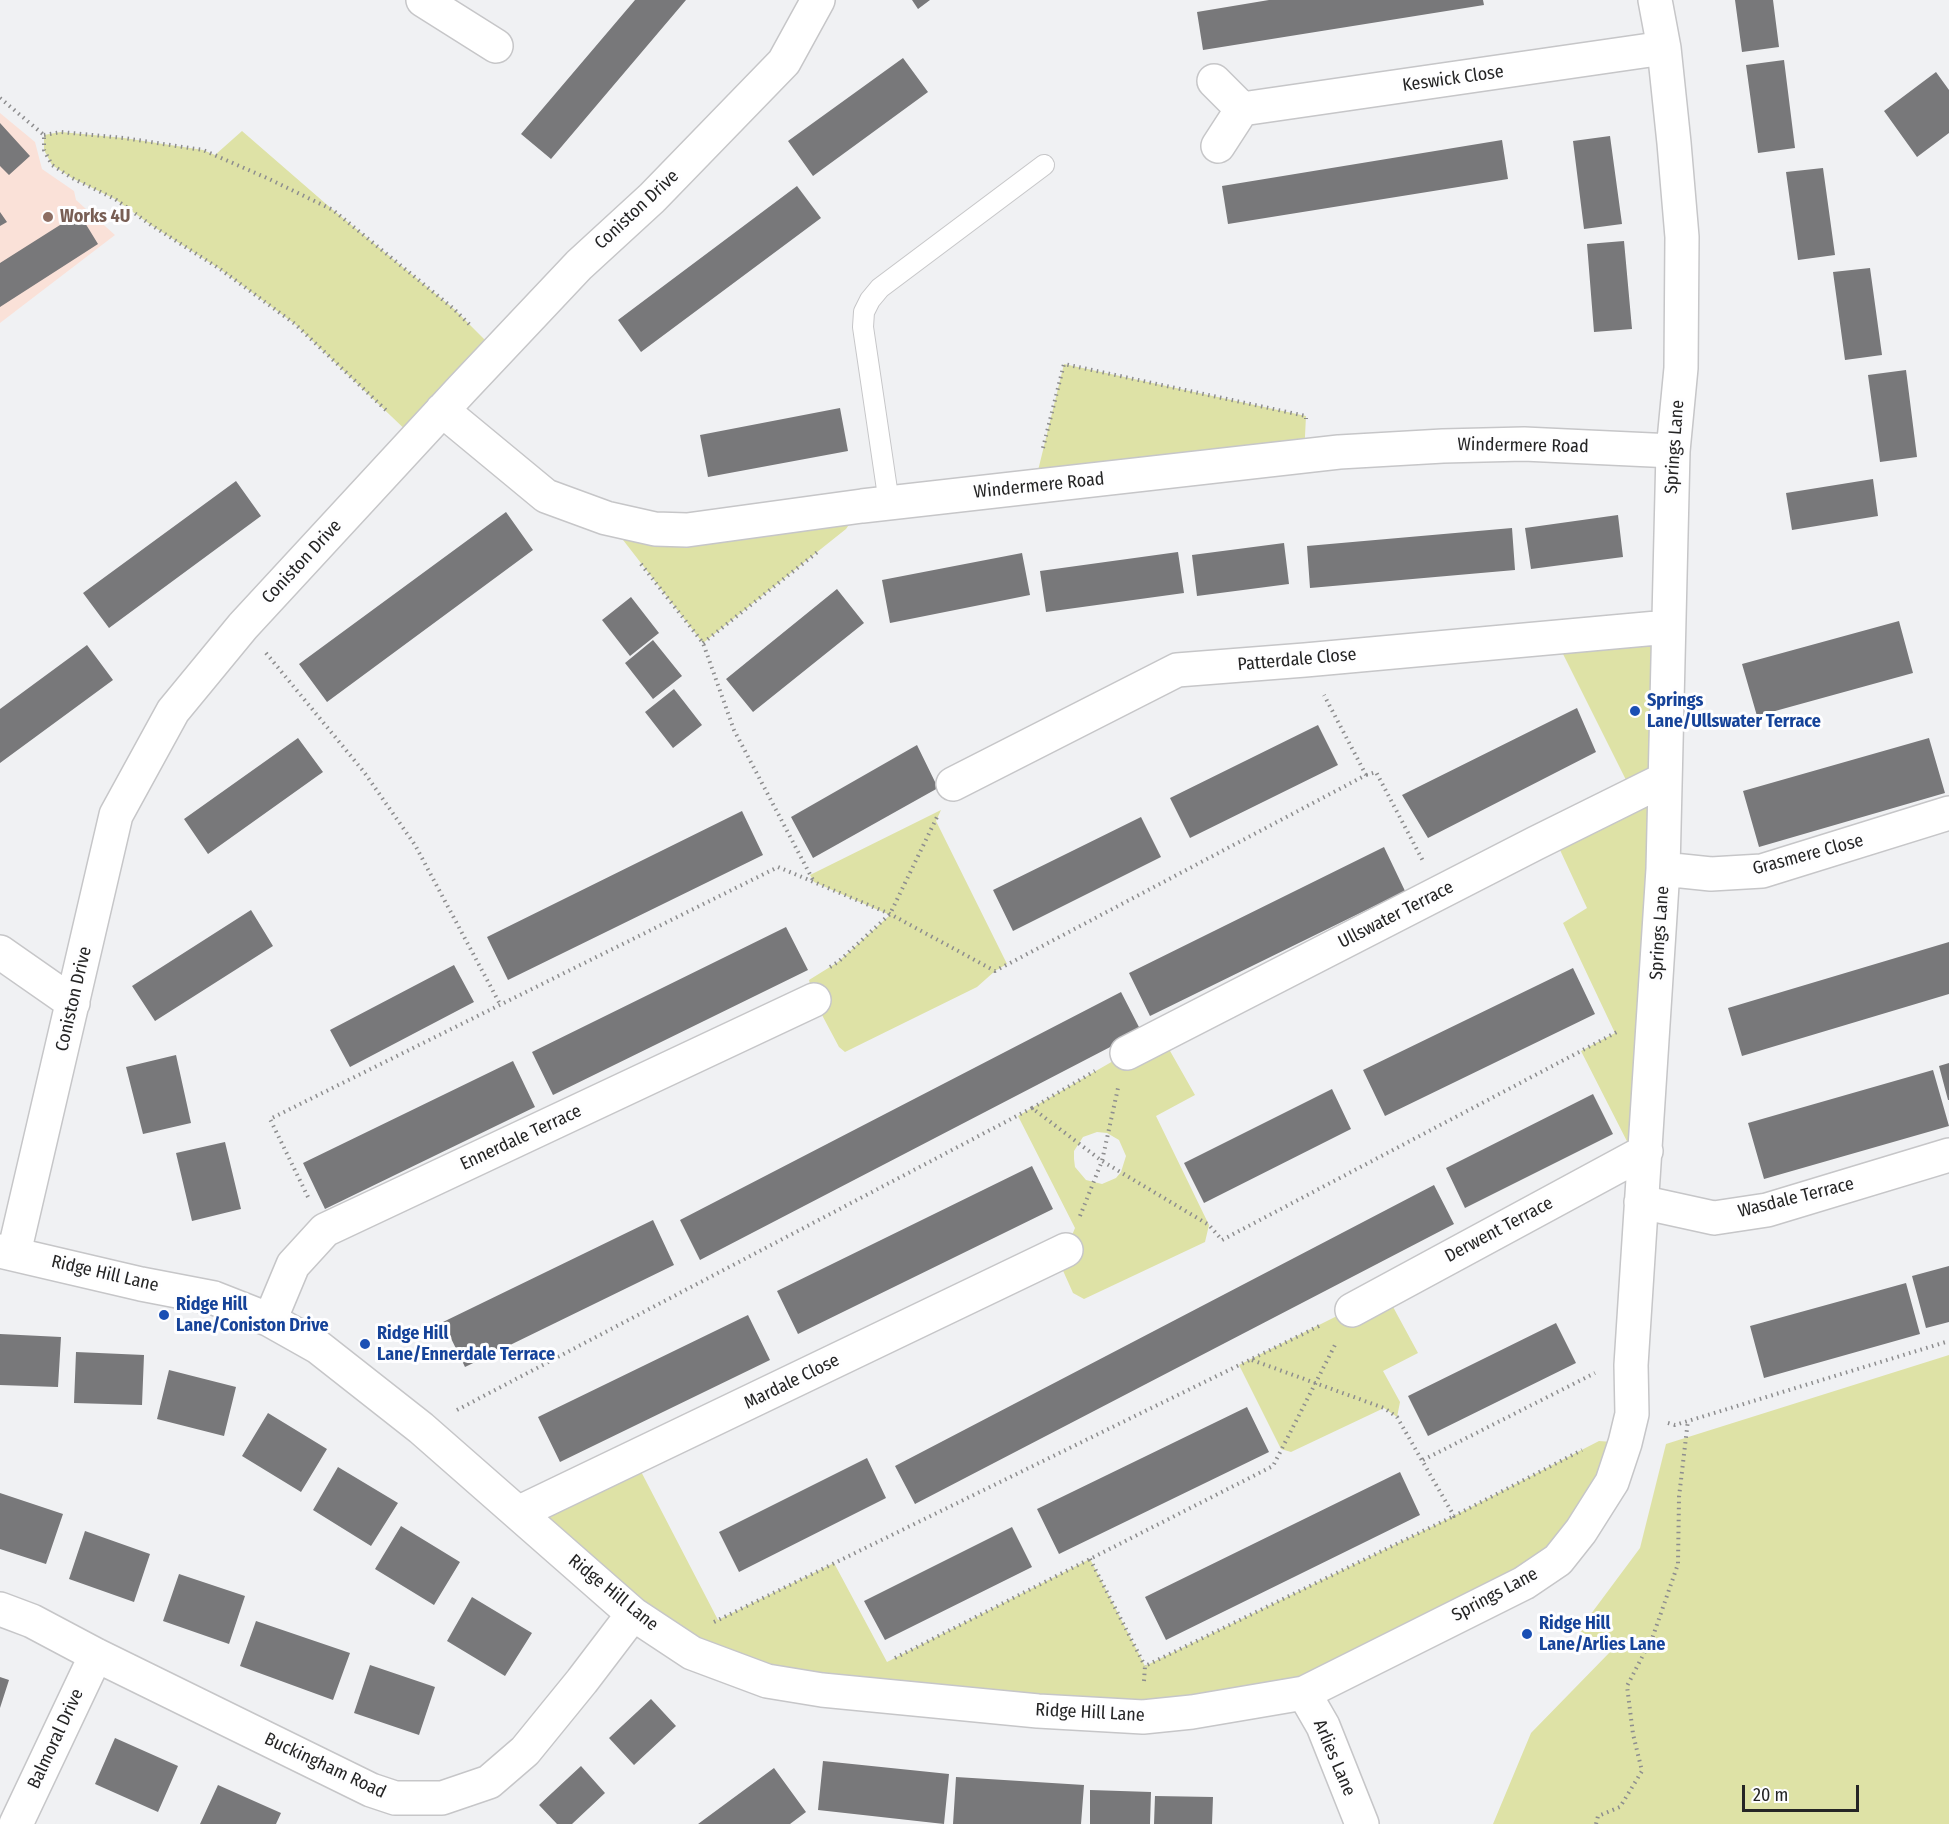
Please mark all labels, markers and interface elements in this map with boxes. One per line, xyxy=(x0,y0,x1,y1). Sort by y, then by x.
street label: Keswick Close xyxy=(1401,61,1505,97)
street label: Coniston Drive xyxy=(591,166,683,254)
place label: Works 4U xyxy=(60,206,130,228)
marker: Works 4U xyxy=(41,210,55,224)
street label: Springs Lane xyxy=(1661,399,1689,495)
street label: Windermere Road xyxy=(1457,434,1589,458)
street label: Windermere Road xyxy=(973,468,1105,504)
street label: Coniston Drive xyxy=(258,516,346,608)
street label: Patterdale Close xyxy=(1237,644,1357,676)
place label: Springs Lane/Ullswater Terrace xyxy=(1647,690,1821,732)
marker: Springs Lane/Ullswater Terrace xyxy=(1628,704,1642,718)
street label: Grasmere Close xyxy=(1750,830,1866,880)
street label: Ullswater Terrace xyxy=(1335,877,1457,953)
street label: Springs Lane xyxy=(1646,885,1674,981)
street label: Coniston Drive xyxy=(51,945,97,1053)
street label: Ennerdale Terrace xyxy=(457,1100,585,1176)
street label: Wasdale Terrace xyxy=(1736,1173,1856,1223)
street label: Derwent Terrace xyxy=(1441,1192,1557,1268)
street label: Ridge Hill Lane xyxy=(49,1251,161,1297)
place label: Ridge Hill Lane/Coniston Drive xyxy=(176,1294,329,1336)
marker: Ridge Hill Lane/Coniston Drive xyxy=(157,1308,171,1322)
place label: Ridge Hill Lane/Ennerdale Terrace xyxy=(377,1323,555,1366)
marker: Ridge Hill Lane/Ennerdale Terrace xyxy=(358,1337,372,1351)
street label: Mardale Close xyxy=(741,1350,843,1414)
street label: Ridge Hill Lane xyxy=(564,1550,662,1636)
street label: Springs Lane xyxy=(1448,1563,1542,1627)
place label: Ridge Hill Lane/Arlies Lane xyxy=(1539,1613,1665,1656)
marker: Ridge Hill Lane/Arlies Lane xyxy=(1520,1627,1534,1641)
street label: Balmoral Drive xyxy=(23,1685,89,1793)
street label: Ridge Hill Lane xyxy=(1035,1699,1145,1727)
street label: Arlies Lane xyxy=(1308,1717,1360,1799)
street label: Buckingham Road xyxy=(261,1728,389,1804)
scale bar xyxy=(1745,1773,1862,1811)
text: 20 m xyxy=(1753,1784,1788,1806)

